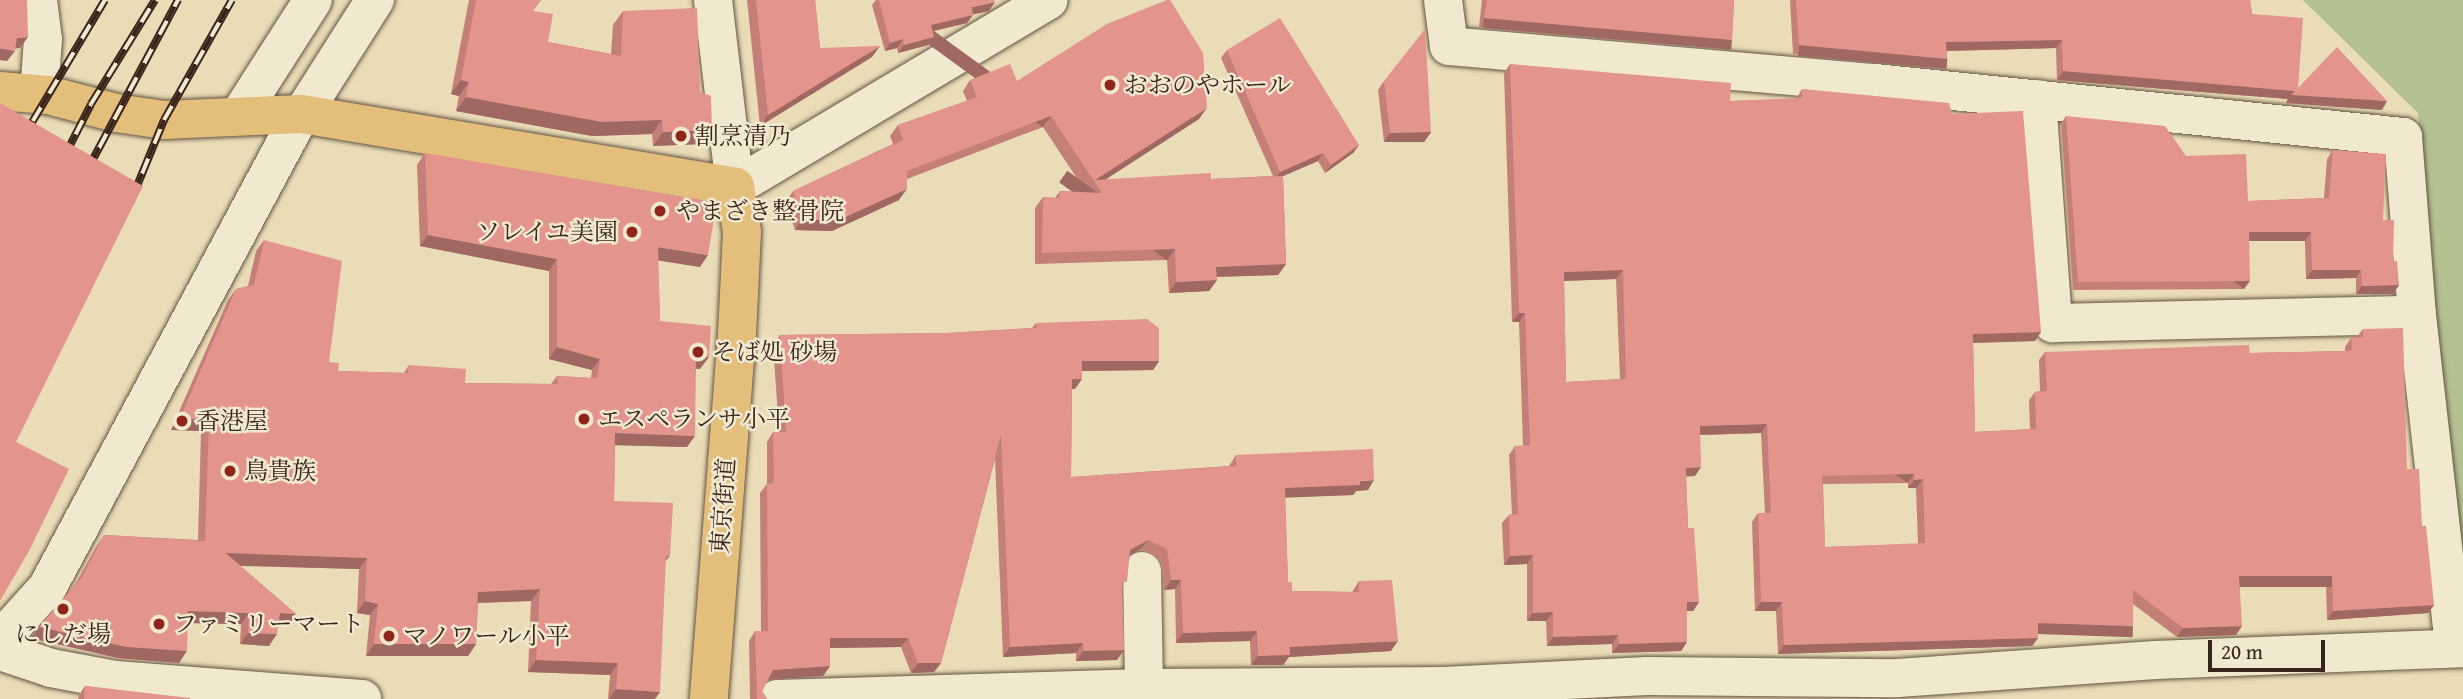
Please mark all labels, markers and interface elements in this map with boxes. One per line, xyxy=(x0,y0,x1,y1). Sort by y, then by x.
place label: おおのやホール xyxy=(1124,71,1292,99)
marker: おおのやホール xyxy=(1102,77,1118,93)
place label: 割烹清乃 xyxy=(695,122,791,150)
marker: 割烹清乃 xyxy=(673,128,689,144)
place label: やまざき整骨院 xyxy=(676,197,844,225)
marker: やまざき整骨院 xyxy=(650,201,670,221)
place label: ソレイユ美園 xyxy=(474,218,618,246)
marker: ソレイユ美園 xyxy=(624,224,640,240)
place label: そば処 砂場 xyxy=(712,338,837,366)
marker: そば処 砂場 xyxy=(690,344,706,360)
place label: エスペランサ小平 xyxy=(598,405,790,433)
place label: 香港屋 xyxy=(196,407,268,435)
marker: エスペランサ小平 xyxy=(576,411,592,427)
marker: 香港屋 xyxy=(174,413,190,429)
place label: 鳥貴族 xyxy=(244,457,316,485)
street label: 東京街道 xyxy=(705,457,741,555)
marker: 鳥貴族 xyxy=(222,463,238,479)
marker: にしだ場 xyxy=(55,601,71,617)
place label: ファミリーマート xyxy=(173,610,365,638)
marker: ファミリーマート xyxy=(151,616,167,632)
place label: にしだ場 xyxy=(15,620,111,648)
place label: マノワール小平 xyxy=(403,622,571,650)
scale bar xyxy=(2211,626,2328,670)
marker: マノワール小平 xyxy=(381,628,397,644)
text: 20 m xyxy=(2221,636,2263,667)

